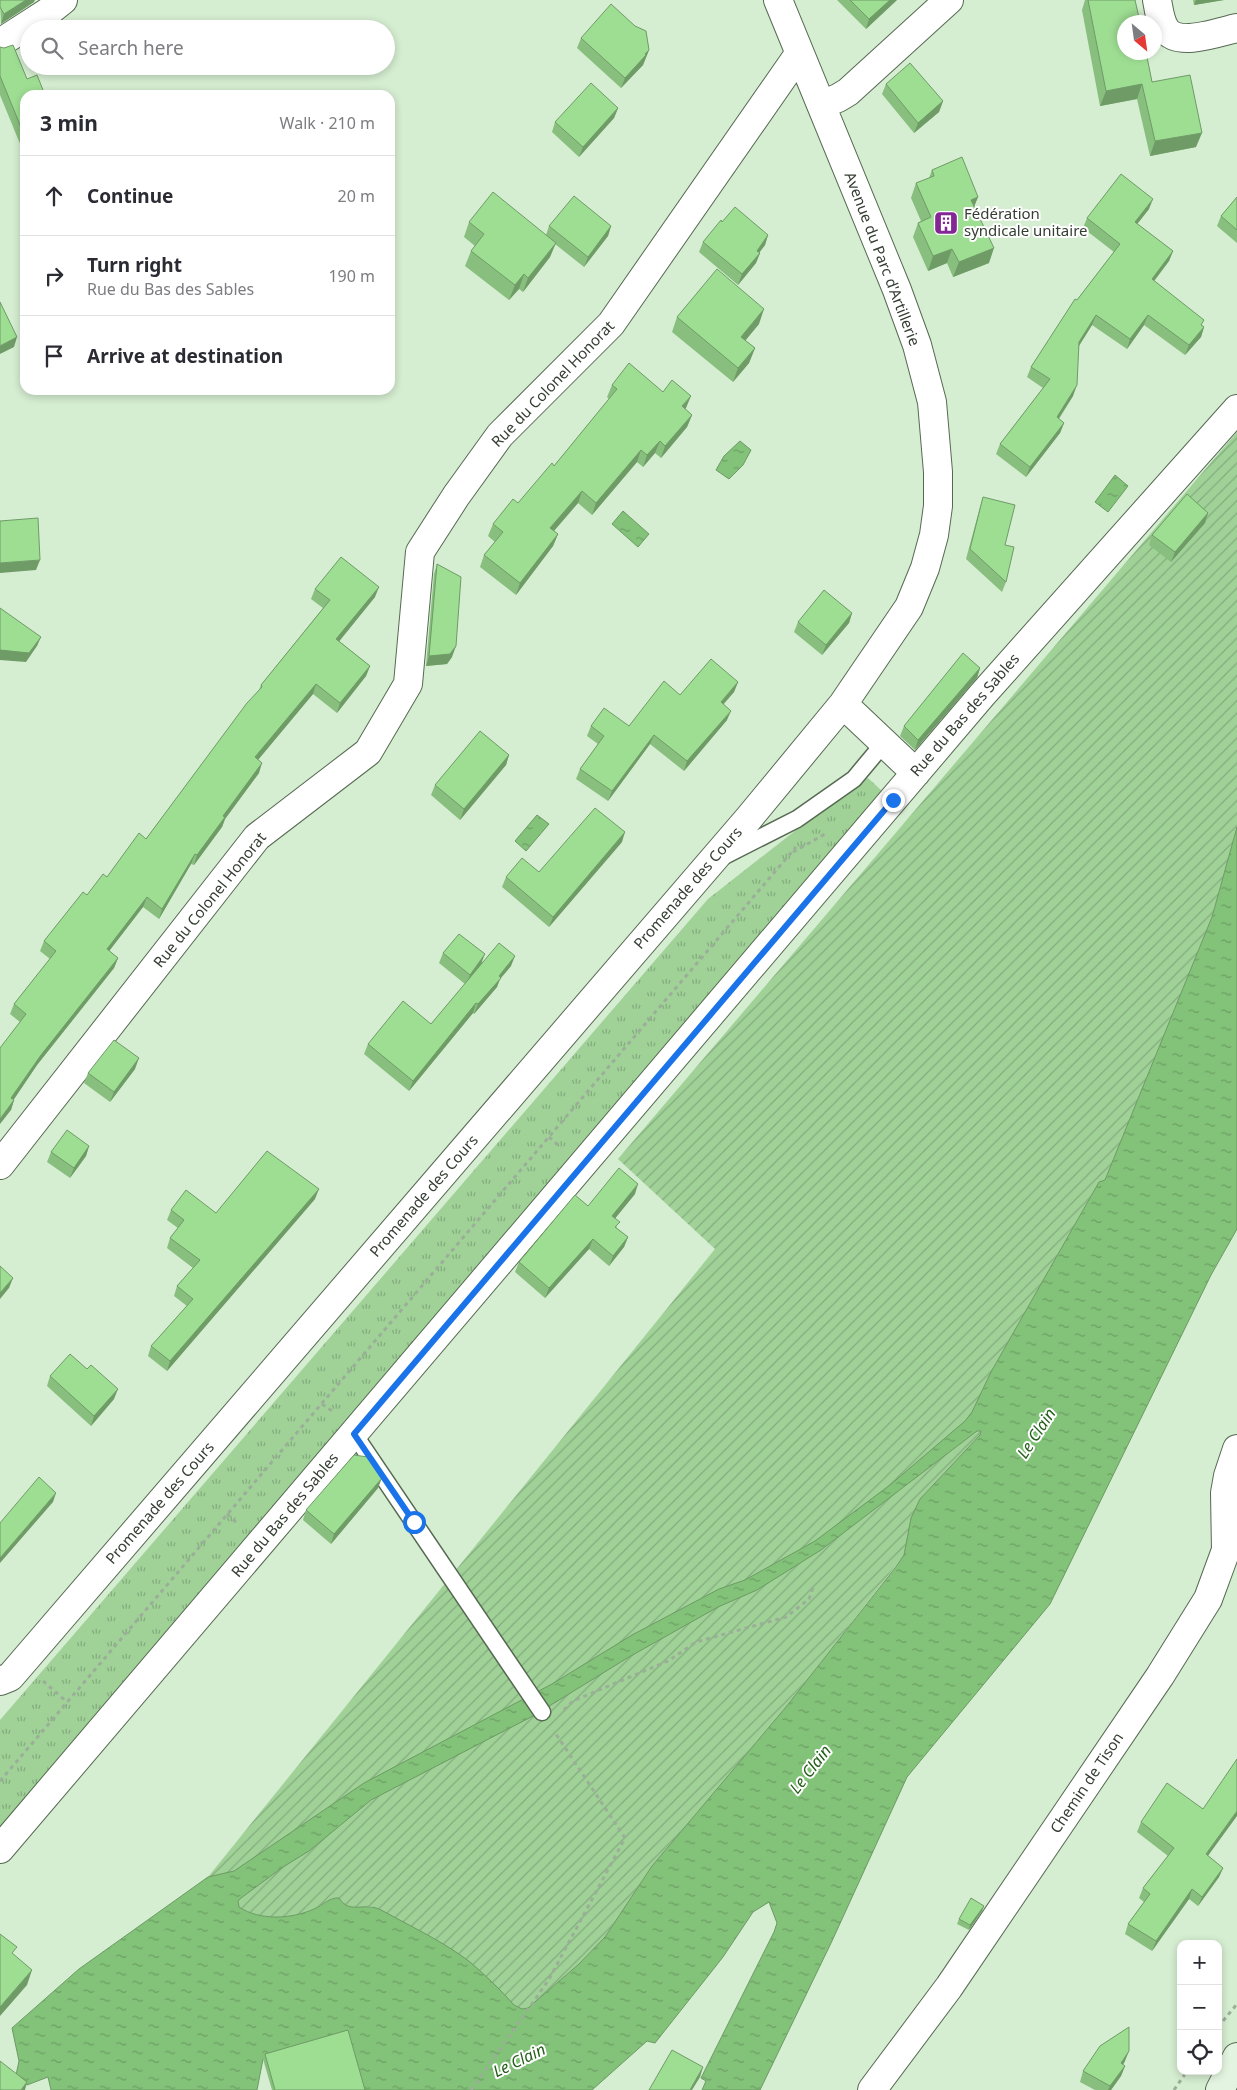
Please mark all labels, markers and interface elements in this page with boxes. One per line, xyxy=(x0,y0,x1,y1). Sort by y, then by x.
north arrow xyxy=(1117,15,1162,60)
search box xyxy=(20,20,395,75)
icon: search xyxy=(38,34,66,62)
text: Search here xyxy=(78,35,184,61)
text: 3 min xyxy=(40,109,98,137)
text: Walk · 210 m xyxy=(280,112,375,134)
street label: Avenue du Parc d'Artillerie xyxy=(840,169,925,348)
icon: ahead xyxy=(40,182,68,210)
text: Continue xyxy=(87,183,173,209)
text: 20 m xyxy=(338,185,375,207)
place label: Fédération syndicale unitaire xyxy=(964,203,1088,240)
building icon: Fédération syndicale unitaire xyxy=(933,210,959,236)
text: Turn right xyxy=(87,252,182,278)
icon: right xyxy=(40,262,68,290)
text: 190 m xyxy=(328,265,375,287)
text: Rue du Bas des Sables xyxy=(87,278,254,300)
street label: Rue du Colonel Honorat xyxy=(487,315,618,451)
icon: arrive xyxy=(40,342,68,370)
text: Arrive at destination xyxy=(87,343,283,369)
street label: Rue du Bas des Sables xyxy=(905,649,1023,780)
route end xyxy=(882,789,905,812)
street label: Promenade des Cours xyxy=(629,822,746,953)
street label: Rue du Colonel Honorat xyxy=(148,827,270,971)
street label: Promenade des Cours xyxy=(365,1130,482,1261)
water label: Le Clain xyxy=(1012,1404,1060,1462)
street label: Promenade des Cours xyxy=(101,1437,218,1568)
street label: Rue du Bas des Sables xyxy=(226,1448,342,1581)
route start xyxy=(403,1511,426,1534)
street label: Chemin de Tison xyxy=(1045,1728,1127,1837)
water label: Le Clain xyxy=(784,1740,836,1798)
map controls xyxy=(1177,1940,1222,2075)
button: + xyxy=(1177,1940,1222,1985)
button: − xyxy=(1177,1985,1222,2030)
button: locate xyxy=(1177,2030,1222,2075)
water label: Le Clain xyxy=(489,2038,549,2082)

